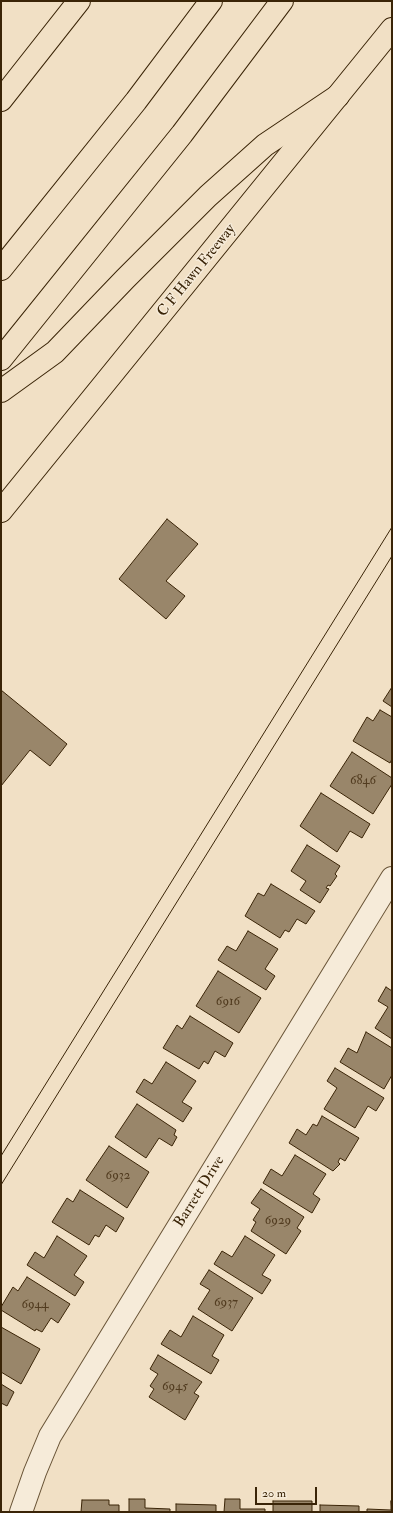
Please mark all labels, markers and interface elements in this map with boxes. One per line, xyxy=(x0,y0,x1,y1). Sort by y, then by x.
street label: C F Hawn Freeway xyxy=(154,221,240,321)
house number: 6846 xyxy=(350,773,376,789)
house number: 6916 xyxy=(216,994,240,1010)
street label: Barrett Drive xyxy=(171,1153,229,1231)
house number: 6932 xyxy=(106,1168,130,1184)
house number: 6929 xyxy=(265,1213,291,1229)
house number: 6937 xyxy=(214,1295,238,1311)
house number: 6944 xyxy=(21,1297,49,1313)
house number: 6945 xyxy=(162,1379,188,1395)
scale bar xyxy=(257,1479,319,1505)
text: 20 m xyxy=(262,1486,286,1501)

